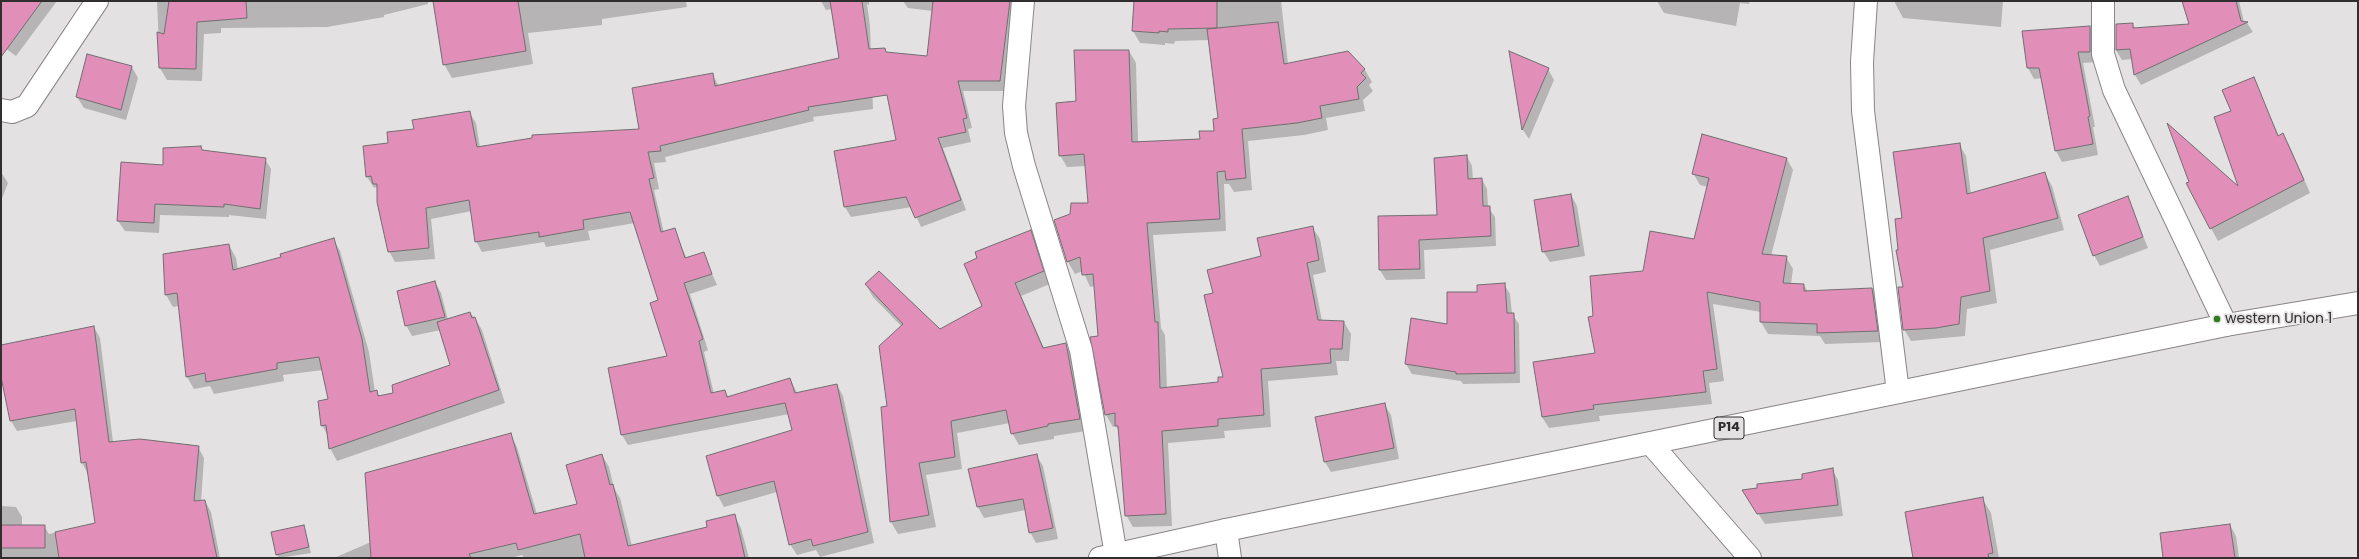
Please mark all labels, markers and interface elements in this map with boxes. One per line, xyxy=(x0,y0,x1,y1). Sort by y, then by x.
place label: western Union 1 xyxy=(2225,311,2332,327)
marker: western Union 1 xyxy=(2212,314,2222,324)
road number: P14 xyxy=(1714,417,1744,439)

